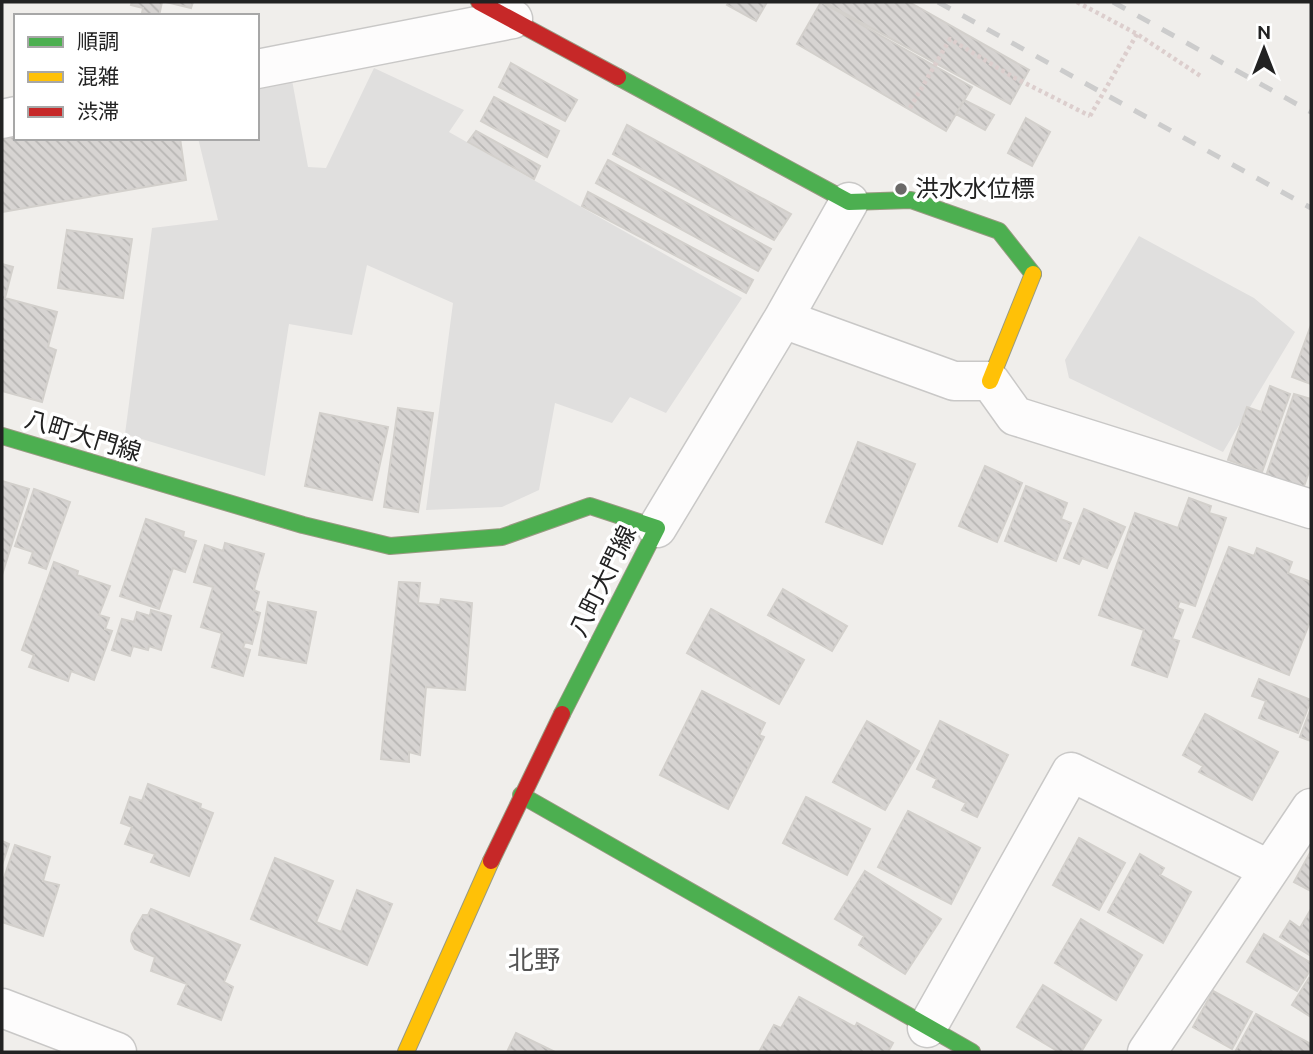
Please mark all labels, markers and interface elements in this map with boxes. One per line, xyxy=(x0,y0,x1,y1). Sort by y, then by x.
legend xyxy=(14,14,259,140)
north arrow xyxy=(1229,14,1299,84)
text: N xyxy=(1257,21,1271,43)
text: 順調 xyxy=(77,29,119,53)
text: 混雑 xyxy=(77,64,119,88)
text: 渋滞 xyxy=(77,99,119,123)
place label: 洪水水位標 xyxy=(915,175,1035,202)
marker: 洪水水位標 xyxy=(893,181,909,197)
street label: 八町大門線 xyxy=(22,405,144,466)
street label: 八町大門線 xyxy=(564,521,641,641)
district label: 北野 xyxy=(508,945,560,974)

